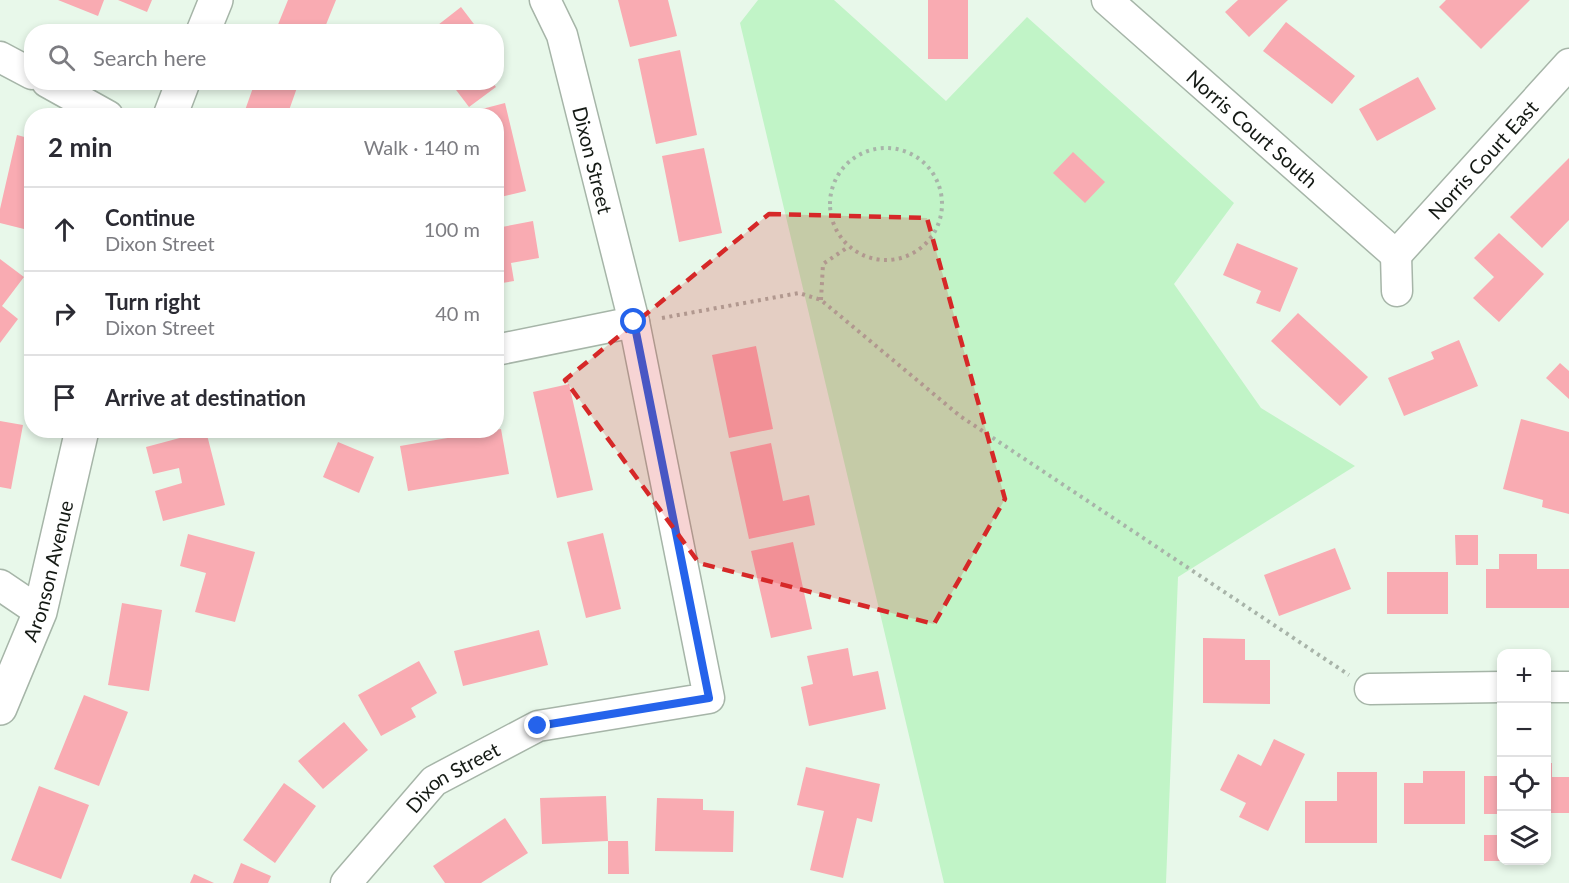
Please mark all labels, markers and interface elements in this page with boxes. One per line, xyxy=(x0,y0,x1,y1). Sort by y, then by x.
search box xyxy=(24,24,504,90)
icon: search xyxy=(45,41,78,74)
text: Search here xyxy=(93,44,206,71)
street label: Norris Court South xyxy=(1182,64,1323,192)
street label: Norris Court East xyxy=(1423,95,1543,224)
street label: Dixon Street xyxy=(568,104,618,216)
text: 2 min xyxy=(48,131,112,163)
text: Walk · 140 m xyxy=(364,135,480,159)
text: Continue xyxy=(105,204,195,231)
icon: ahead xyxy=(48,213,81,246)
text: 100 m xyxy=(424,217,480,241)
text: Dixon Street xyxy=(105,231,215,255)
text: Turn right xyxy=(105,288,200,315)
icon: right xyxy=(48,297,81,330)
text: 40 m xyxy=(435,301,480,325)
route start xyxy=(620,308,646,334)
text: Dixon Street xyxy=(105,315,215,339)
icon: arrive xyxy=(48,381,81,414)
text: Arrive at destination xyxy=(105,384,306,411)
street label: Aronson Avenue xyxy=(17,498,77,645)
map controls xyxy=(1497,649,1551,865)
button: + xyxy=(1497,649,1551,703)
button: − xyxy=(1497,703,1551,757)
route end xyxy=(524,712,550,738)
street label: Dixon Street xyxy=(400,737,503,817)
button: locate xyxy=(1497,757,1551,811)
button: layers xyxy=(1497,811,1551,865)

